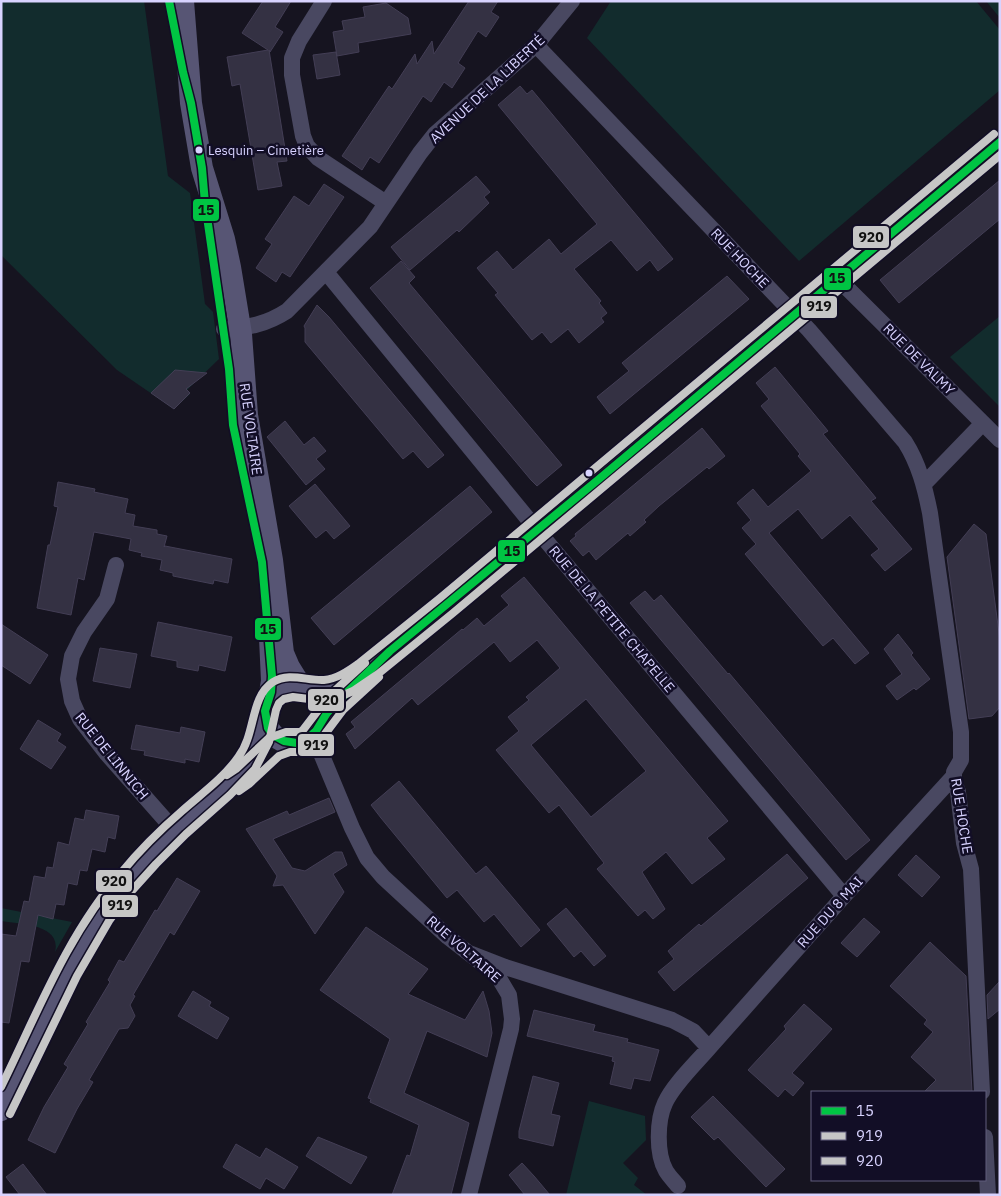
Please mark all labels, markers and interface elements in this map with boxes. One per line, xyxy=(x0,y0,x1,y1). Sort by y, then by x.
street label: AVENUE DE LA LIBERTÉ xyxy=(425,30,548,147)
place label: Lesquin – Cimetière xyxy=(208,142,324,159)
marker: Lesquin – Cimetière xyxy=(194,145,204,155)
line badge: 15 xyxy=(192,198,220,222)
text: 15 xyxy=(198,201,214,219)
street label: RUE HOCHE xyxy=(707,224,773,292)
line badge: 920 xyxy=(852,225,890,249)
text: 920 xyxy=(858,228,884,246)
line badge: 15 xyxy=(823,267,852,291)
text: 15 xyxy=(829,269,845,287)
line badge: 919 xyxy=(800,295,838,319)
text: 919 xyxy=(806,297,832,315)
street label: RUE DE VALMY xyxy=(879,319,959,399)
street label: RUE VOLTAIRE xyxy=(236,382,266,476)
unlabelled marker xyxy=(584,468,594,478)
line badge: 15 xyxy=(497,539,526,563)
text: 15 xyxy=(504,542,520,560)
street label: RUE DE LA PETITE CHAPELLE xyxy=(545,542,679,696)
line badge: 15 xyxy=(254,617,282,641)
text: 15 xyxy=(260,620,276,638)
line badge: 920 xyxy=(307,688,345,712)
text: 920 xyxy=(313,691,339,709)
street label: RUE DE LINNICH xyxy=(71,709,153,803)
line badge: 919 xyxy=(297,733,335,757)
text: 919 xyxy=(303,736,329,754)
street label: RUE HOCHE xyxy=(947,777,977,855)
line badge: 920 xyxy=(95,869,133,893)
text: 920 xyxy=(101,872,127,890)
street label: RUE DU 8 MAI xyxy=(793,873,867,951)
line badge: 919 xyxy=(101,894,139,918)
text: 919 xyxy=(107,896,133,914)
street label: RUE VOLTAIRE xyxy=(423,912,505,986)
legend xyxy=(811,1091,986,1181)
text: 15 xyxy=(856,1101,874,1120)
text: 919 xyxy=(856,1126,883,1145)
text: 920 xyxy=(856,1151,883,1170)

